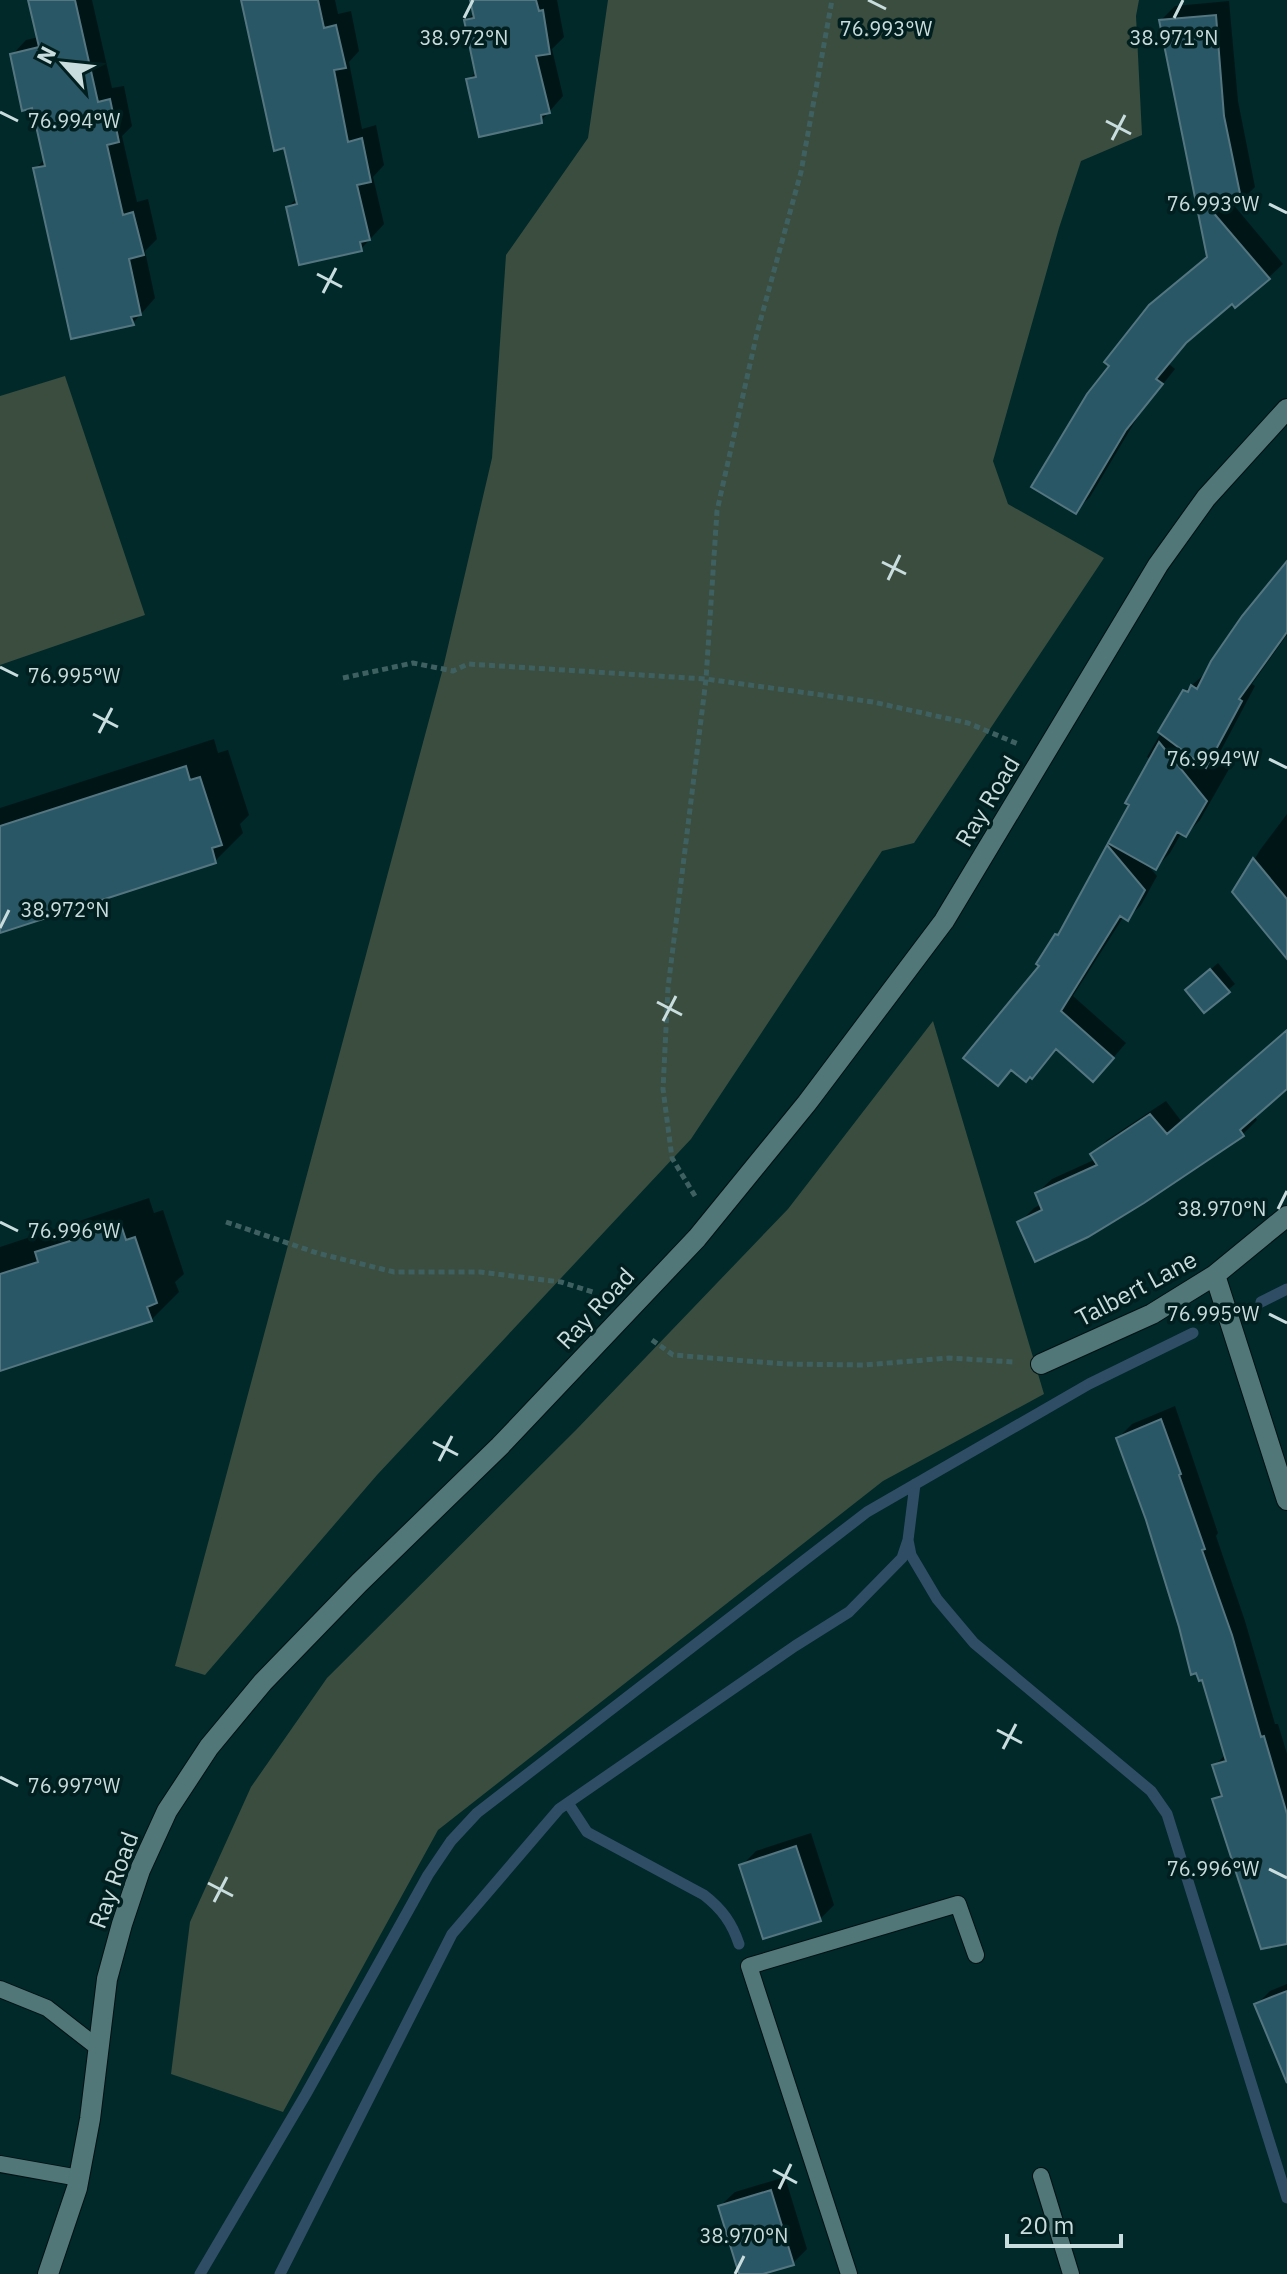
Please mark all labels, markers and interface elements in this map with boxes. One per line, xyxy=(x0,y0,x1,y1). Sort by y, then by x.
text: 76.993°W xyxy=(840,15,932,42)
north arrow xyxy=(24,24,104,104)
text: 38.972°N xyxy=(420,24,508,51)
text: 38.971°N xyxy=(1130,24,1218,51)
text: N xyxy=(29,41,62,68)
text: 76.994°W xyxy=(28,107,120,134)
text: 76.993°W xyxy=(1167,190,1259,217)
text: 76.995°W xyxy=(28,662,120,689)
text: 76.994°W xyxy=(1167,745,1259,772)
street label: Ray Road xyxy=(947,750,1027,852)
text: 38.972°N xyxy=(21,896,109,923)
text: 38.970°N xyxy=(1178,1195,1266,1222)
text: 76.996°W xyxy=(28,1217,120,1244)
street label: Talbert Lane xyxy=(1070,1243,1202,1333)
street label: Ray Road xyxy=(549,1260,641,1356)
text: 76.995°W xyxy=(1167,1300,1259,1327)
text: 76.997°W xyxy=(28,1772,120,1799)
street label: Ray Road xyxy=(81,1827,145,1933)
text: 76.996°W xyxy=(1167,1855,1259,1882)
scale bar xyxy=(1007,2198,1121,2248)
text: 20 m xyxy=(1019,2209,1074,2241)
text: 38.970°N xyxy=(700,2222,788,2249)

